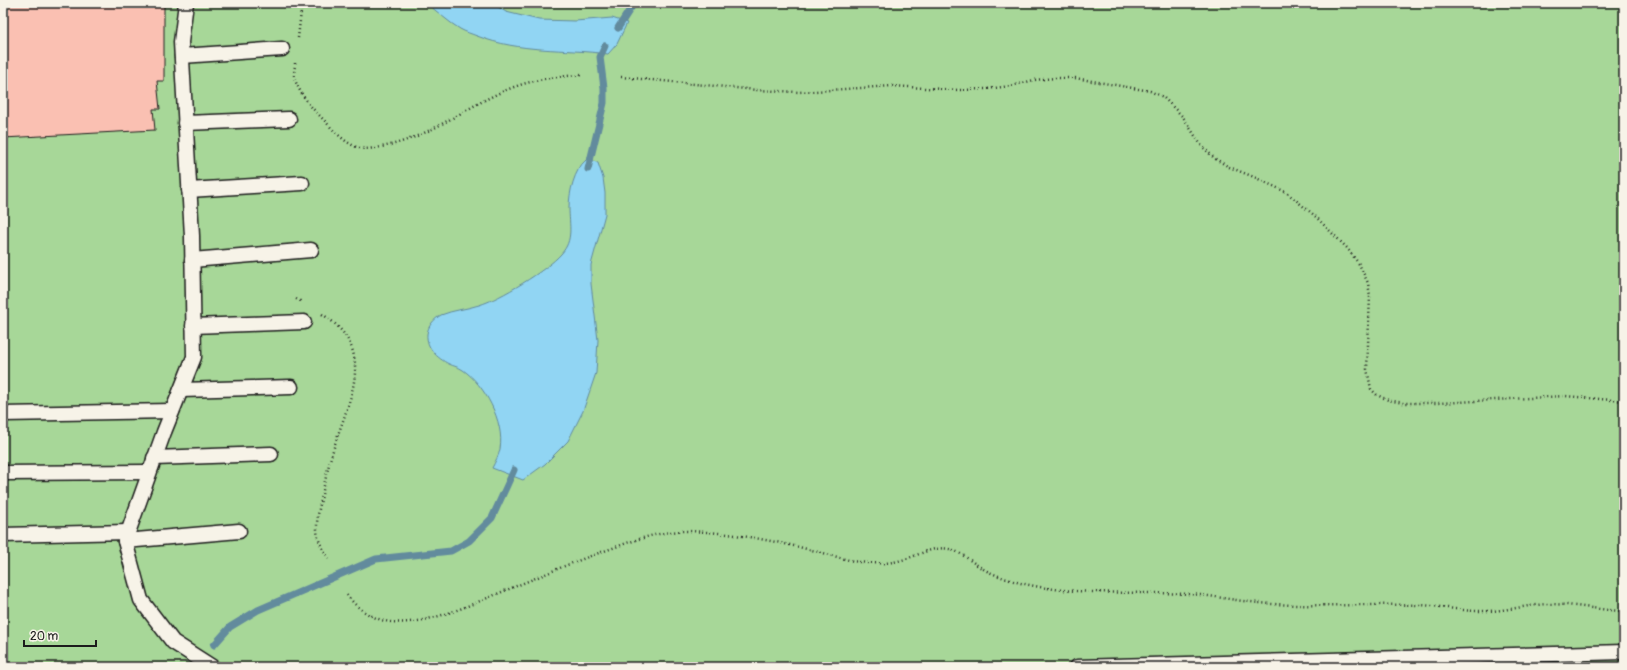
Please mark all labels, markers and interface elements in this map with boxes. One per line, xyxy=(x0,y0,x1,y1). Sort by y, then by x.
scale bar xyxy=(24,622,96,648)
text: 20 m xyxy=(30,629,59,644)

